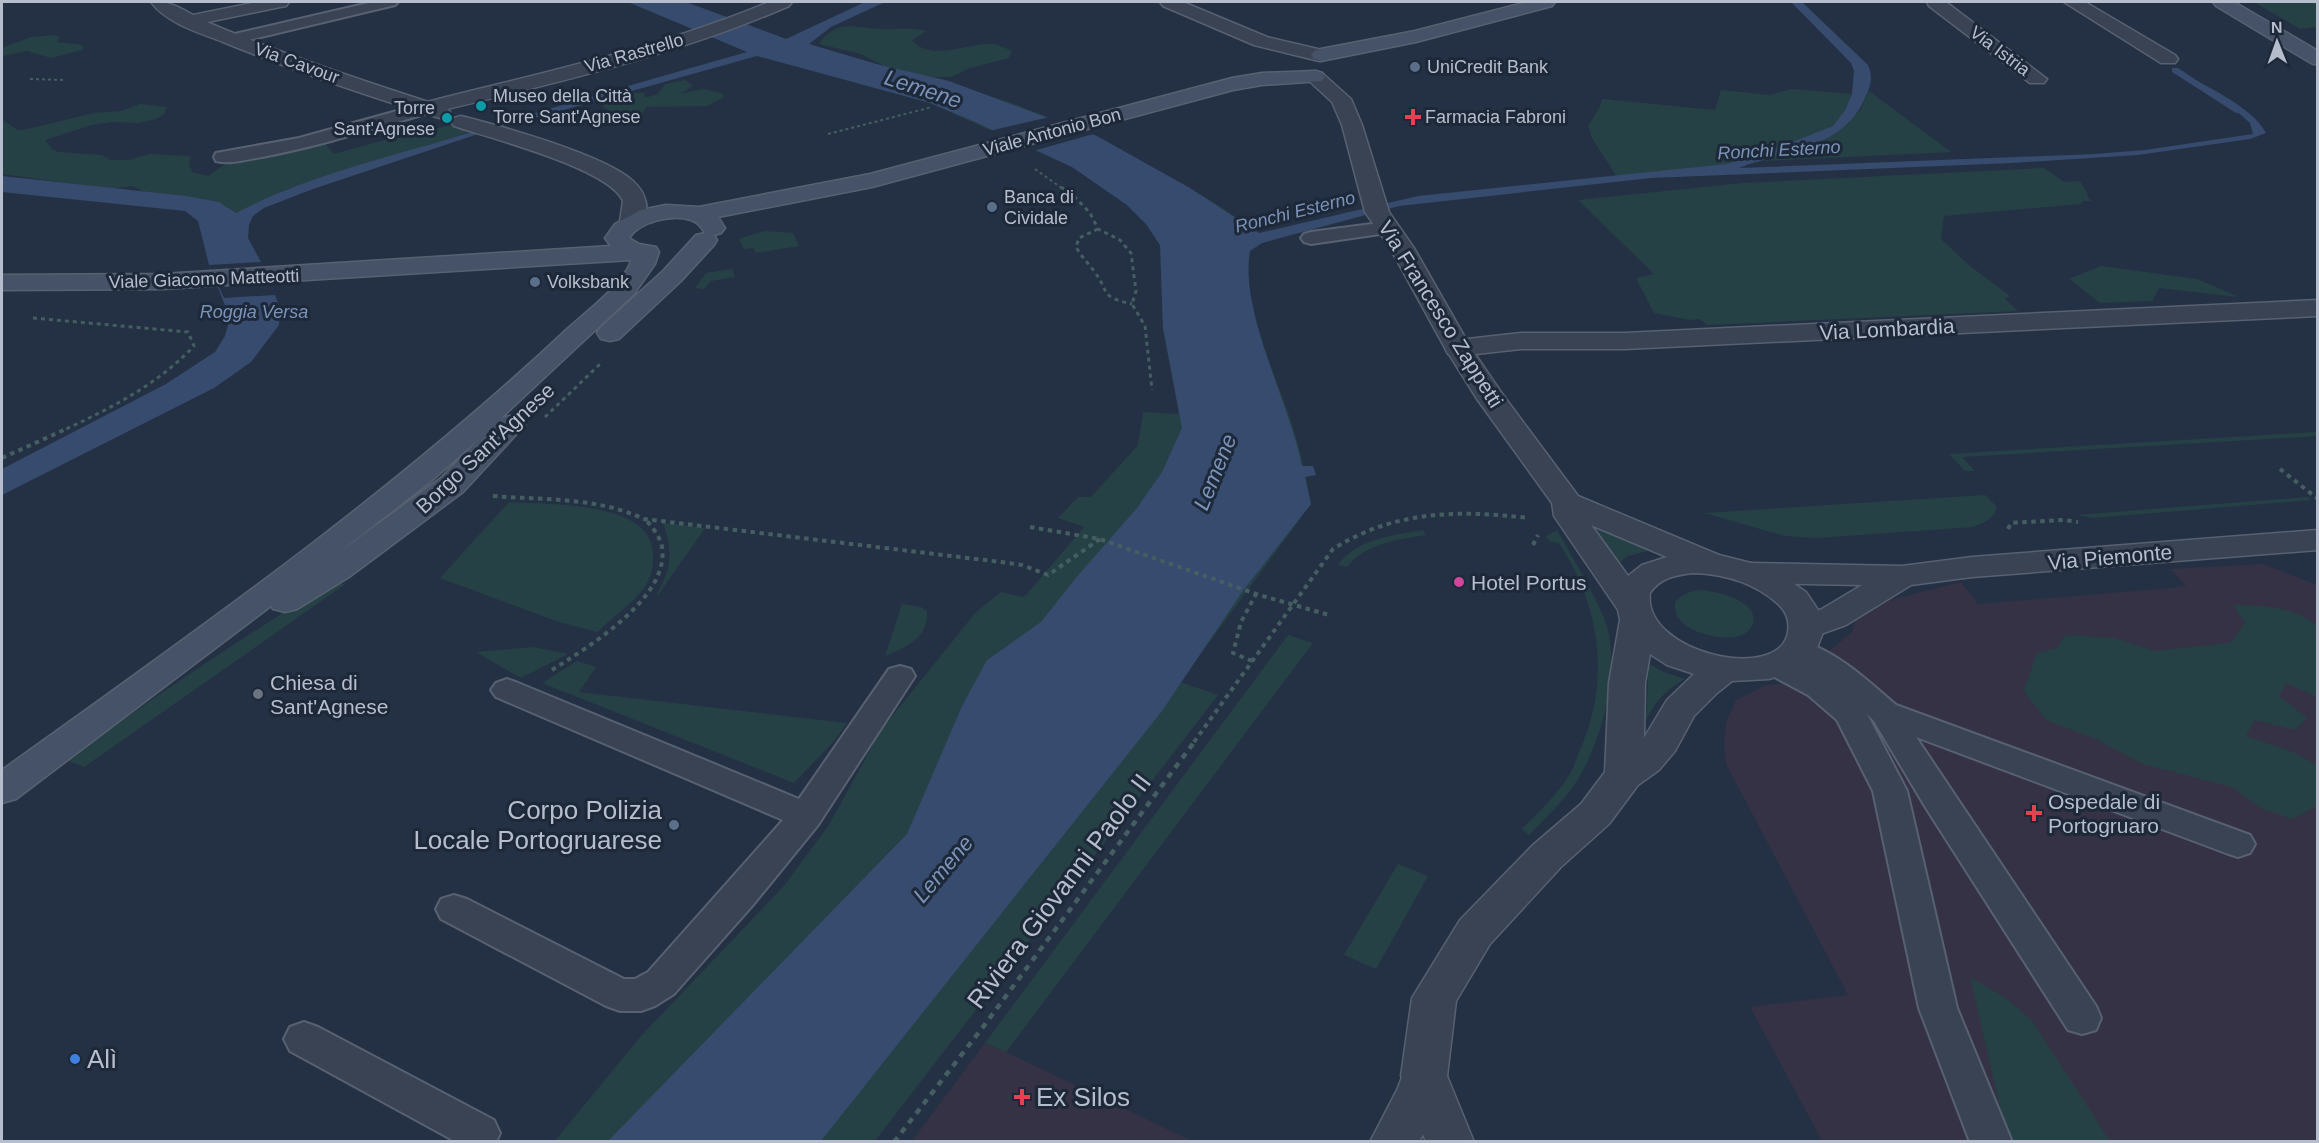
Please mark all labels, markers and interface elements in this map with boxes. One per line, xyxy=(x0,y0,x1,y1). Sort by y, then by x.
north arrow xyxy=(2247,12,2307,72)
text: N xyxy=(2271,19,2283,36)
street label: Via Istria xyxy=(1966,22,2035,81)
street label: Via Rastrello xyxy=(582,29,686,77)
street label: Via Cavour xyxy=(252,38,342,88)
place label: UniCredit Bank xyxy=(1427,57,1549,77)
marker: UniCredit Bank xyxy=(1408,60,1422,74)
water label: Lemene xyxy=(881,65,965,113)
place label: Museo della Città Torre Sant'Agnese xyxy=(493,86,641,127)
place label: Torre Sant'Agnese xyxy=(333,98,435,139)
marker: Museo della Città Torre Sant'Agnese xyxy=(474,99,488,113)
street label: Viale Antonio Bon xyxy=(981,104,1123,160)
place label: Farmacia Fabroni xyxy=(1425,107,1566,127)
marker: Farmacia Fabroni xyxy=(1406,110,1420,124)
marker: Torre Sant'Agnese xyxy=(440,111,454,125)
water label: Ronchi Esterno xyxy=(1717,137,1841,163)
place label: Banca di Cividale xyxy=(1004,187,1074,228)
water label: Ronchi Esterno xyxy=(1233,187,1357,237)
marker: Banca di Cividale xyxy=(985,200,999,214)
street label: Via Francesco Zappetti xyxy=(1374,217,1508,411)
street label: Viale Giacomo Matteotti xyxy=(108,266,300,292)
place label: Volksbank xyxy=(547,272,630,292)
marker: Volksbank xyxy=(528,275,542,289)
water label: Roggia Versa xyxy=(200,302,308,322)
street label: Via Lombardia xyxy=(1819,314,1955,344)
street label: Borgo Sant'Agnese xyxy=(411,378,559,518)
water label: Lemene xyxy=(1189,430,1241,514)
street label: Via Piemonte xyxy=(2047,540,2173,574)
place label: Hotel Portus xyxy=(1471,571,1587,594)
marker: Hotel Portus xyxy=(1452,575,1466,589)
place label: Chiesa di Sant'Agnese xyxy=(270,671,388,718)
marker: Chiesa di Sant'Agnese xyxy=(251,687,265,701)
street label: Riviera Giovanni Paolo II xyxy=(961,768,1157,1014)
place label: Ospedale di Portogruaro xyxy=(2048,790,2160,837)
place label: Corpo Polizia Locale Portogruarese xyxy=(413,795,663,855)
marker: Ospedale di Portogruaro xyxy=(2025,804,2043,822)
marker: Corpo Polizia Locale Portogruarese xyxy=(667,818,681,832)
water label: Lemene xyxy=(908,831,978,907)
place label: Alì xyxy=(87,1044,117,1074)
marker: Alì xyxy=(68,1052,82,1066)
place label: Ex Silos xyxy=(1036,1082,1130,1112)
marker: Ex Silos xyxy=(1013,1088,1031,1106)

